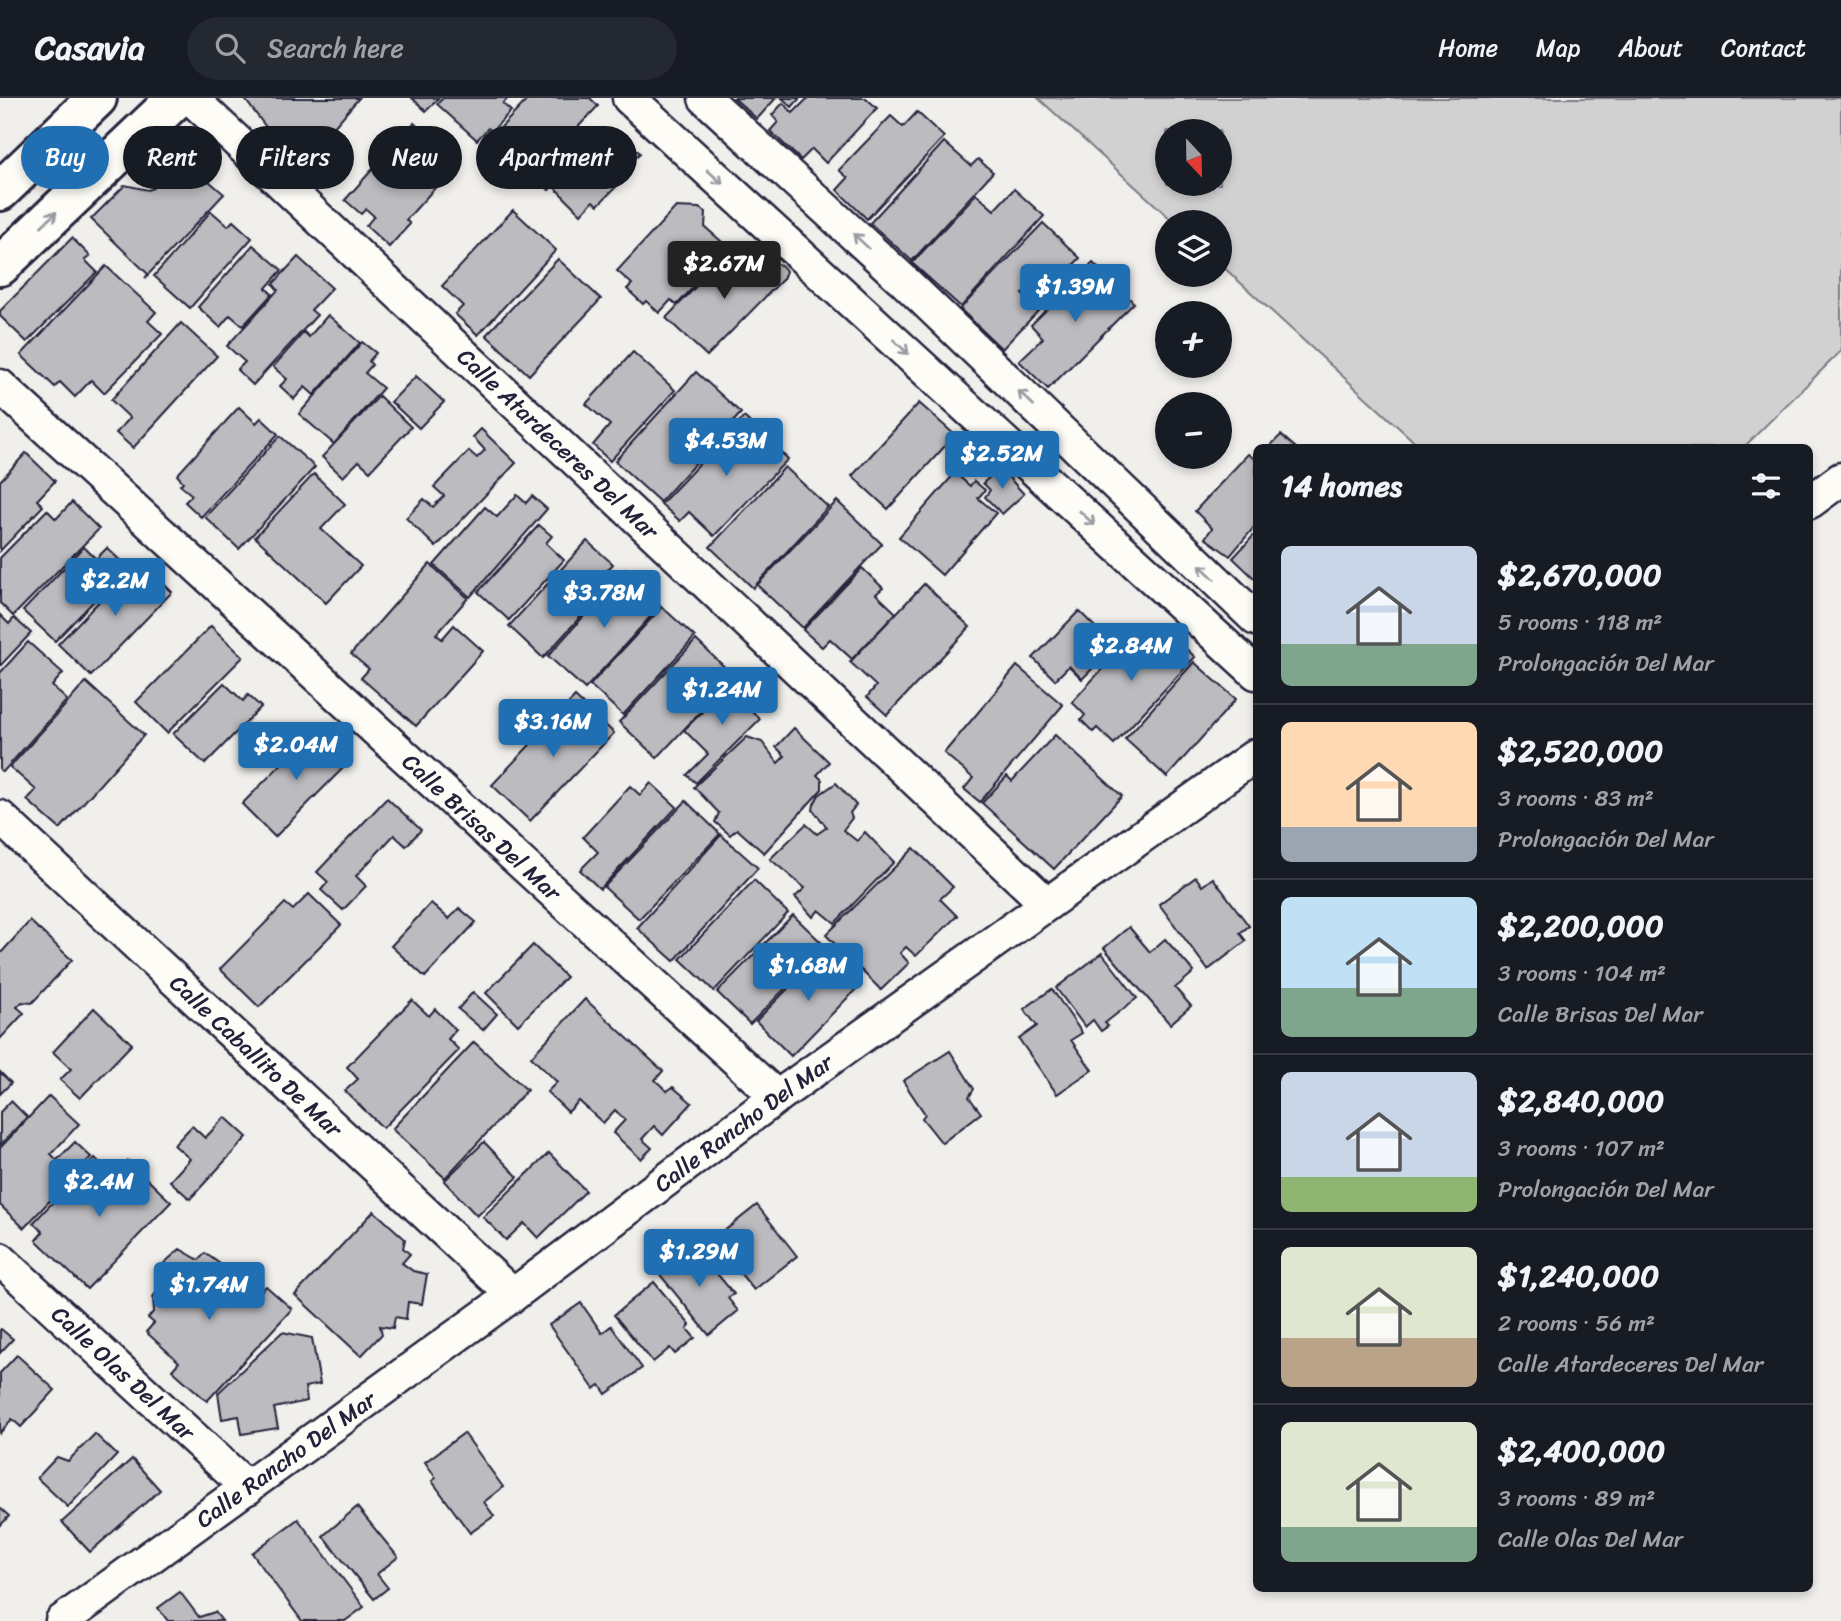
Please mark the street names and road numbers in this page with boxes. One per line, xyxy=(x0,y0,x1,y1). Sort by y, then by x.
street label: Calle Atardeceres Del Mar xyxy=(447,338,670,550)
street label: Calle Brisas Del Mar xyxy=(392,743,572,912)
street label: Calle Caballito De Mar xyxy=(160,964,353,1148)
street label: Calle Rancho Del Mar xyxy=(645,1042,843,1203)
street label: Calle Olas Del Mar xyxy=(41,1295,207,1452)
street label: Calle Rancho Del Mar xyxy=(187,1379,386,1539)

